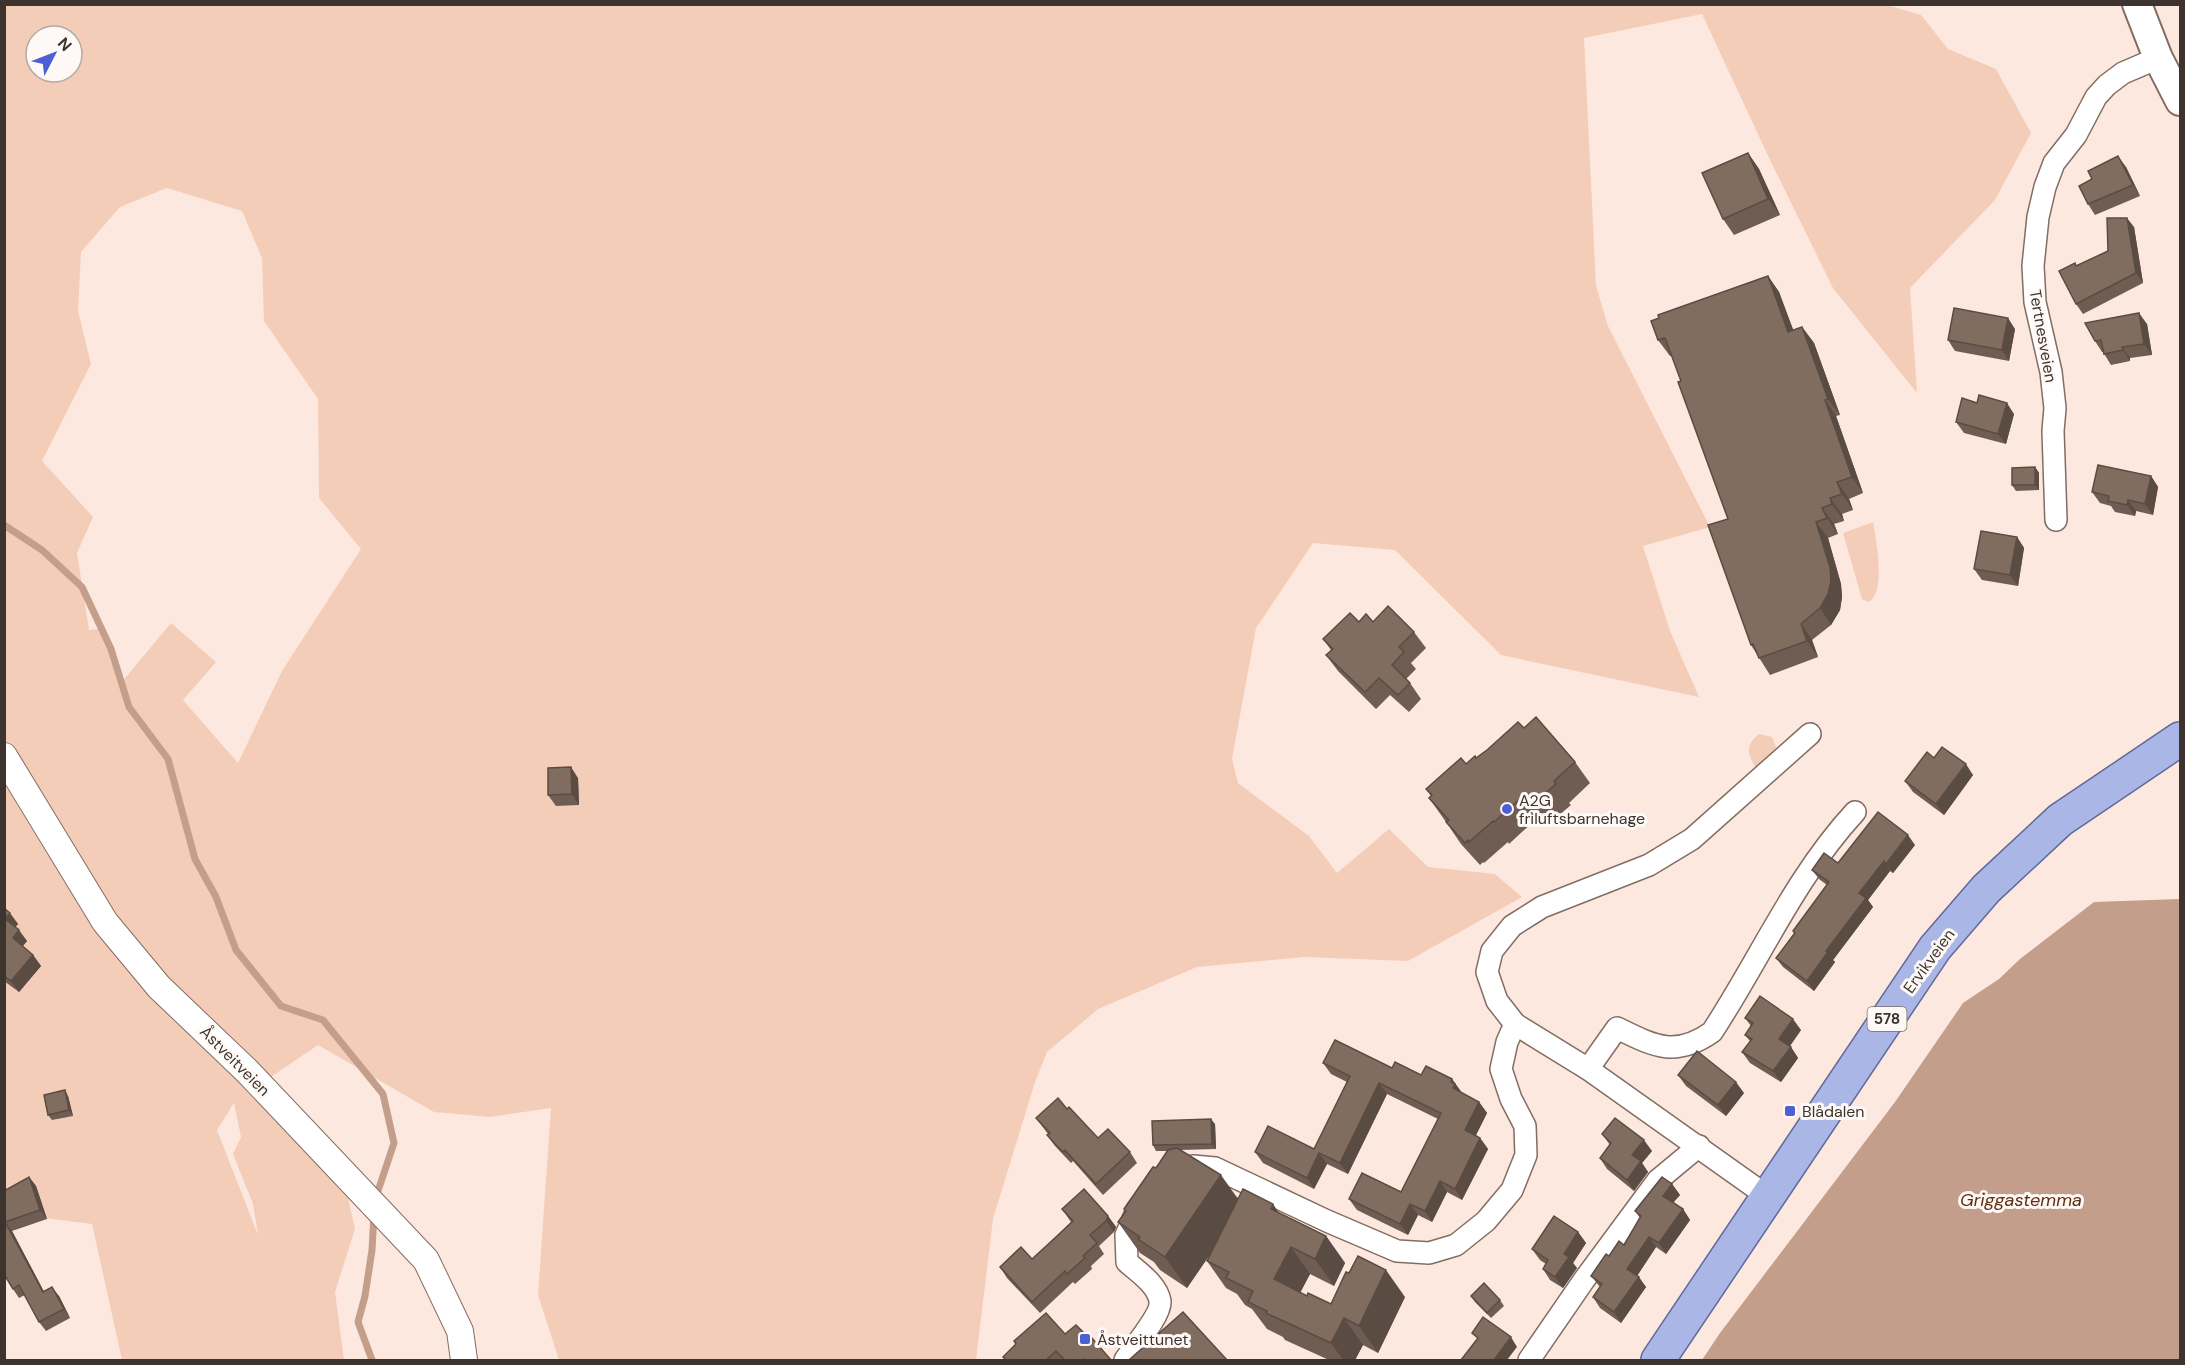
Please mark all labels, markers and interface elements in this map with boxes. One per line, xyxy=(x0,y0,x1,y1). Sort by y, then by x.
north arrow xyxy=(24,24,84,84)
text: N xyxy=(53,33,76,56)
street label: Tertnesveien xyxy=(2025,288,2061,384)
place label: A2G friluftsbarnehage xyxy=(1519,790,1645,829)
marker: A2G friluftsbarnehage xyxy=(1500,802,1514,816)
street label: Ervikveien xyxy=(1899,925,1959,997)
road number: 578 xyxy=(1868,1007,1906,1031)
street label: Åstveitveien xyxy=(195,1021,275,1101)
place label: Blådalen xyxy=(1802,1101,1865,1122)
marker: Blådalen xyxy=(1783,1104,1797,1118)
water label: Griggastemma xyxy=(1960,1188,2082,1212)
place label: Åstveittunet xyxy=(1097,1329,1189,1350)
marker: Åstveittunet xyxy=(1078,1332,1092,1346)

